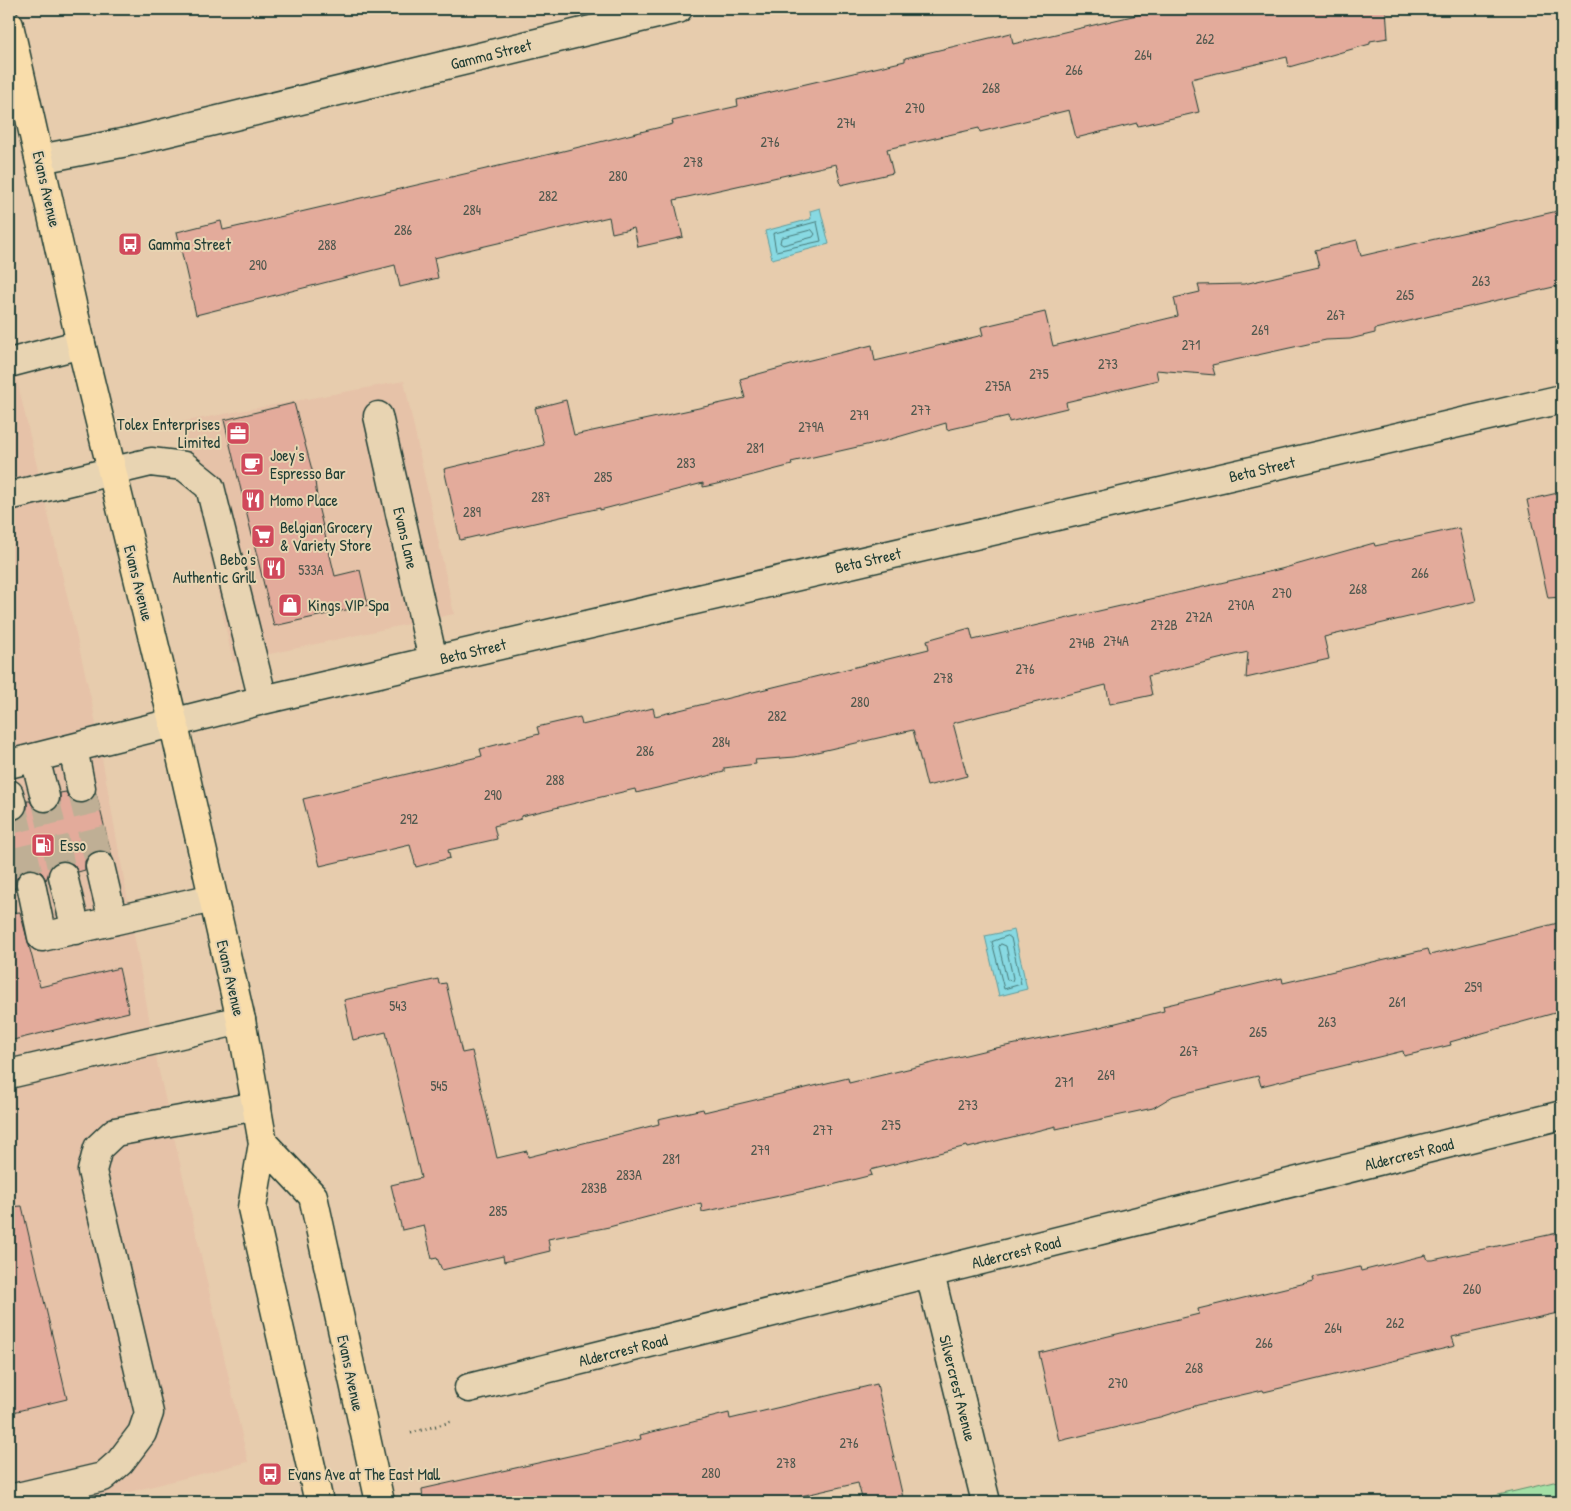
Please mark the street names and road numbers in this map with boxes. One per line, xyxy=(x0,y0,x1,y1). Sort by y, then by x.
street label: Gamma Street xyxy=(448,33,534,75)
street label: Evans Avenue xyxy=(28,149,67,230)
street label: Beta Street xyxy=(1227,451,1298,487)
street label: Evans Lane xyxy=(388,505,424,572)
street label: Beta Street xyxy=(833,542,904,578)
street label: Evans Avenue xyxy=(119,543,159,624)
street label: Beta Street xyxy=(438,633,509,669)
street label: Evans Avenue xyxy=(212,938,251,1019)
street label: Aldercrest Road xyxy=(1362,1132,1456,1176)
street label: Aldercrest Road xyxy=(969,1230,1063,1274)
street label: Aldercrest Road xyxy=(576,1328,670,1372)
street label: Evans Avenue xyxy=(332,1333,370,1414)
street label: Silvercrest Avenue xyxy=(934,1333,982,1444)

